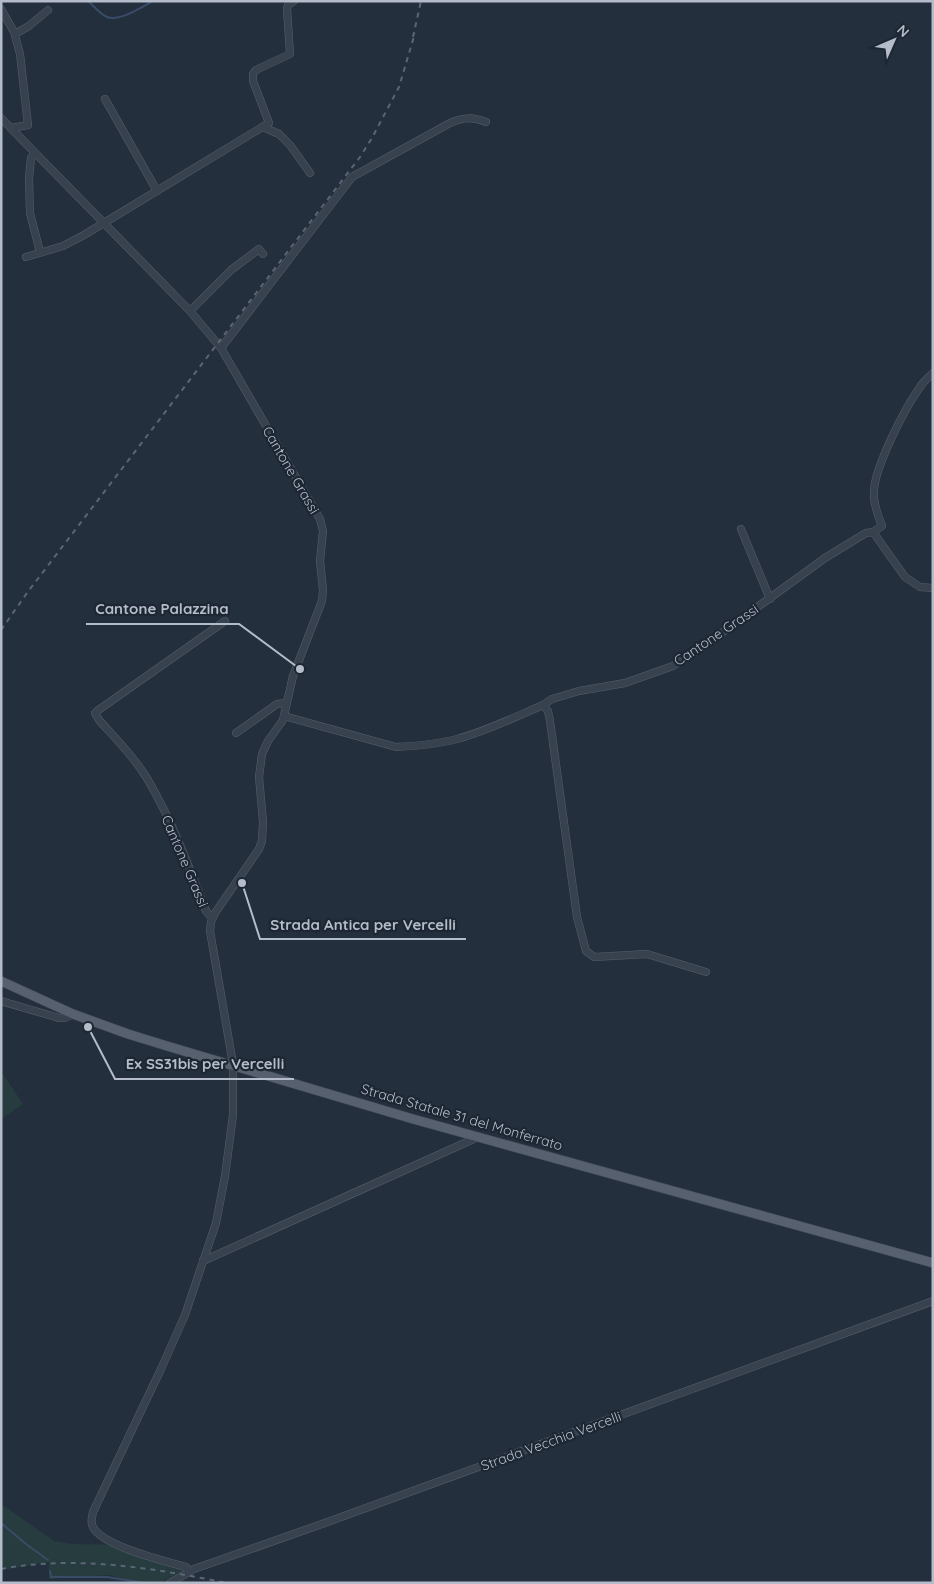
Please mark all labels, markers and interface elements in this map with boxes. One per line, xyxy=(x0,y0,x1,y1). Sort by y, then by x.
north arrow xyxy=(869,15,919,65)
text: N xyxy=(893,21,913,41)
street label: Cantone Grassi xyxy=(259,423,323,517)
callout: Cantone Palazzina xyxy=(86,594,239,624)
text: Cantone Palazzina xyxy=(95,599,229,618)
street label: Cantone Grassi xyxy=(670,600,762,670)
street label: Cantone Grassi xyxy=(158,812,212,910)
callout: Strada Antica per Vercelli xyxy=(260,909,466,939)
text: Strada Antica per Vercelli xyxy=(270,915,456,934)
callout: Ex SS31bis per Vercelli xyxy=(115,1049,294,1079)
text: Ex SS31bis per Vercelli xyxy=(126,1054,284,1073)
street label: Strada Statale 31 del Monferrato xyxy=(359,1080,565,1154)
street label: Strada Vecchia Vercelli xyxy=(478,1407,624,1475)

